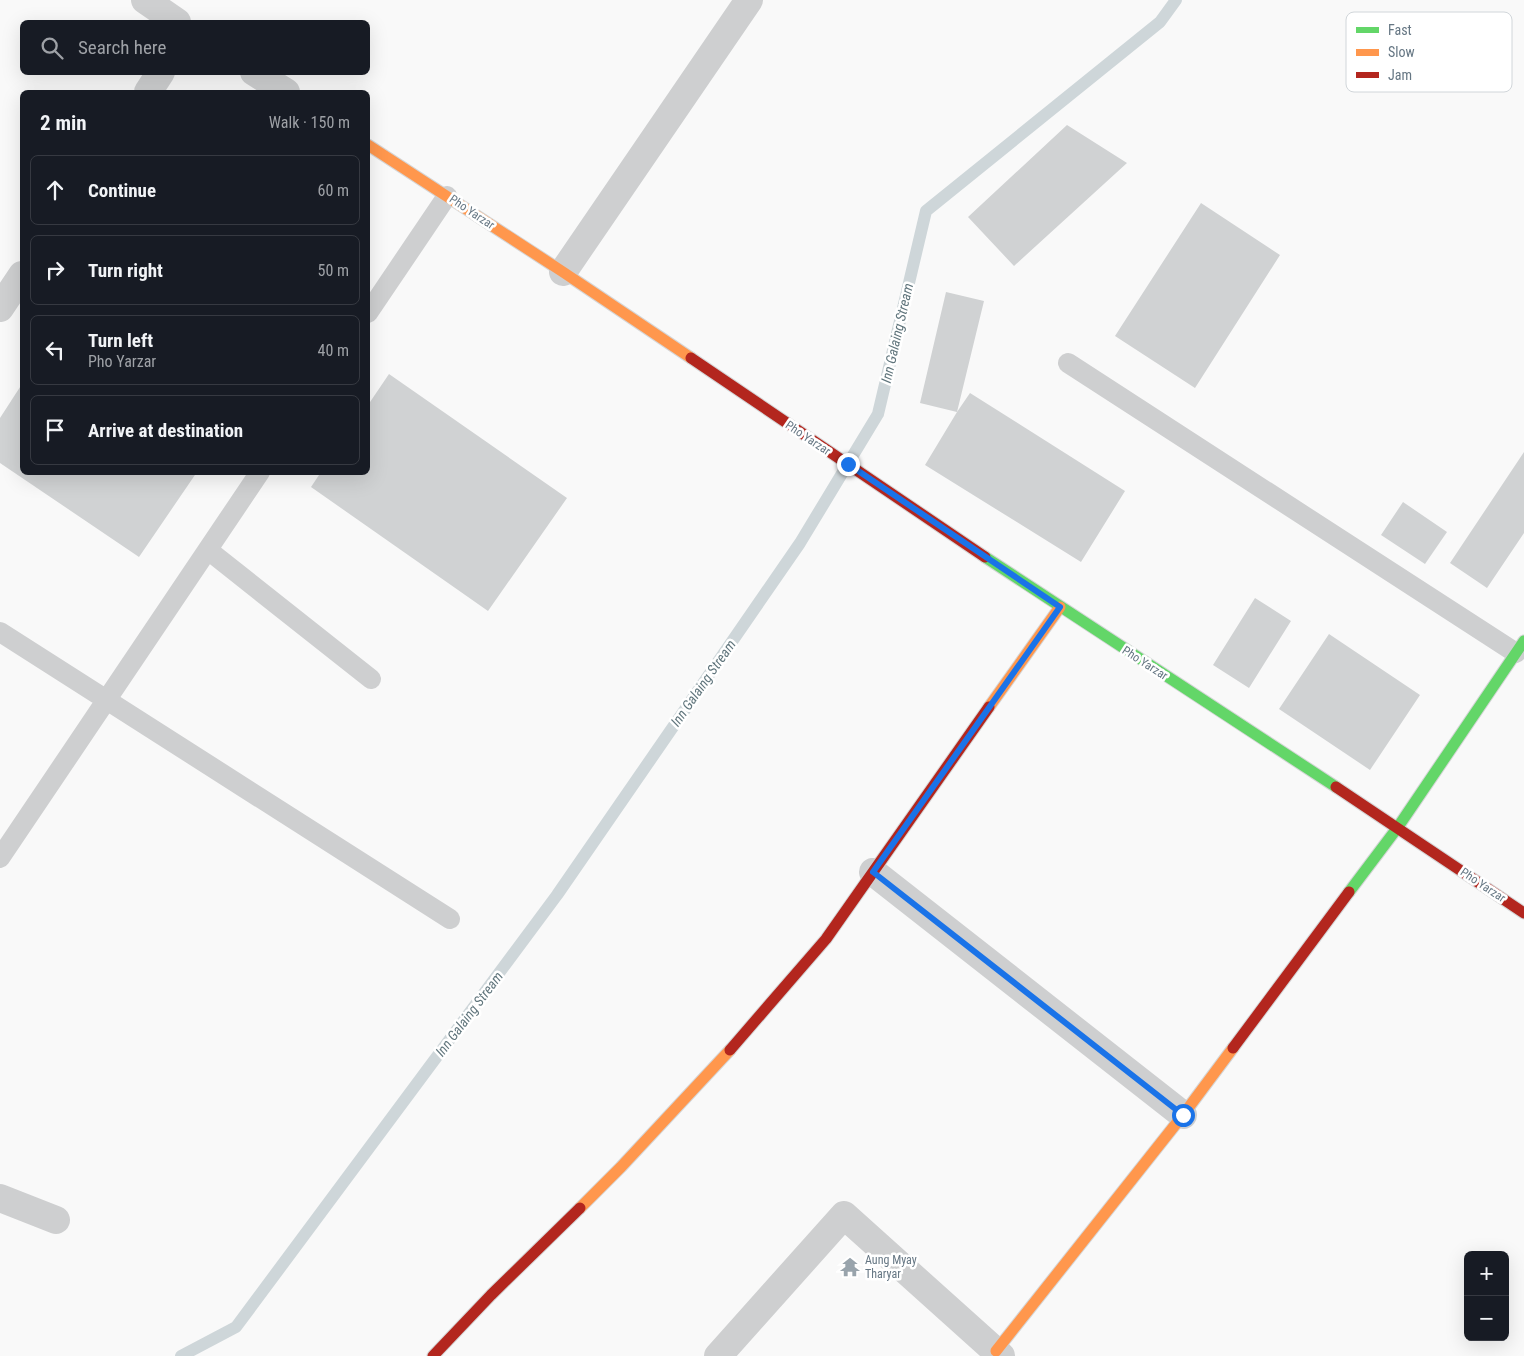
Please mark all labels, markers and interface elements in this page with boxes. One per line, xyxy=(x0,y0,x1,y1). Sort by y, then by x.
legend xyxy=(1346,12,1512,92)
search box xyxy=(20,20,370,75)
text: Fast xyxy=(1388,22,1412,38)
icon: search xyxy=(38,34,66,62)
text: Search here xyxy=(78,36,166,59)
text: Slow xyxy=(1388,44,1415,60)
text: Jam xyxy=(1388,67,1412,83)
text: 2 min xyxy=(40,111,87,135)
text: Walk · 150 m xyxy=(269,113,350,132)
icon: ahead xyxy=(41,176,69,204)
text: Continue xyxy=(88,179,156,202)
text: 60 m xyxy=(317,181,349,200)
street label: Pho Yarzar xyxy=(447,192,497,232)
icon: right xyxy=(41,256,69,284)
text: Turn right xyxy=(88,259,163,282)
text: 50 m xyxy=(317,261,349,280)
water label: Inn Galaing Stream xyxy=(878,282,916,384)
text: Turn left xyxy=(88,329,153,352)
icon: left xyxy=(41,336,69,364)
text: 40 m xyxy=(317,341,349,360)
text: Pho Yarzar xyxy=(88,352,156,371)
icon: arrive xyxy=(41,416,69,444)
street label: Pho Yarzar xyxy=(783,418,833,458)
text: Arrive at destination xyxy=(88,419,243,442)
route end xyxy=(837,453,860,476)
water label: Inn Galaing Stream xyxy=(667,637,739,729)
street label: Pho Yarzar xyxy=(1120,643,1171,683)
street label: Pho Yarzar xyxy=(1458,865,1508,905)
water label: Inn Galaing Stream xyxy=(432,969,506,1059)
route start xyxy=(1172,1104,1195,1127)
map controls xyxy=(1464,1251,1509,1341)
button: + xyxy=(1464,1251,1509,1296)
place label: Aung Myay Tharyar xyxy=(865,1253,917,1281)
temple icon: Aung Myay Tharyar xyxy=(839,1256,861,1278)
button: − xyxy=(1464,1296,1509,1341)

